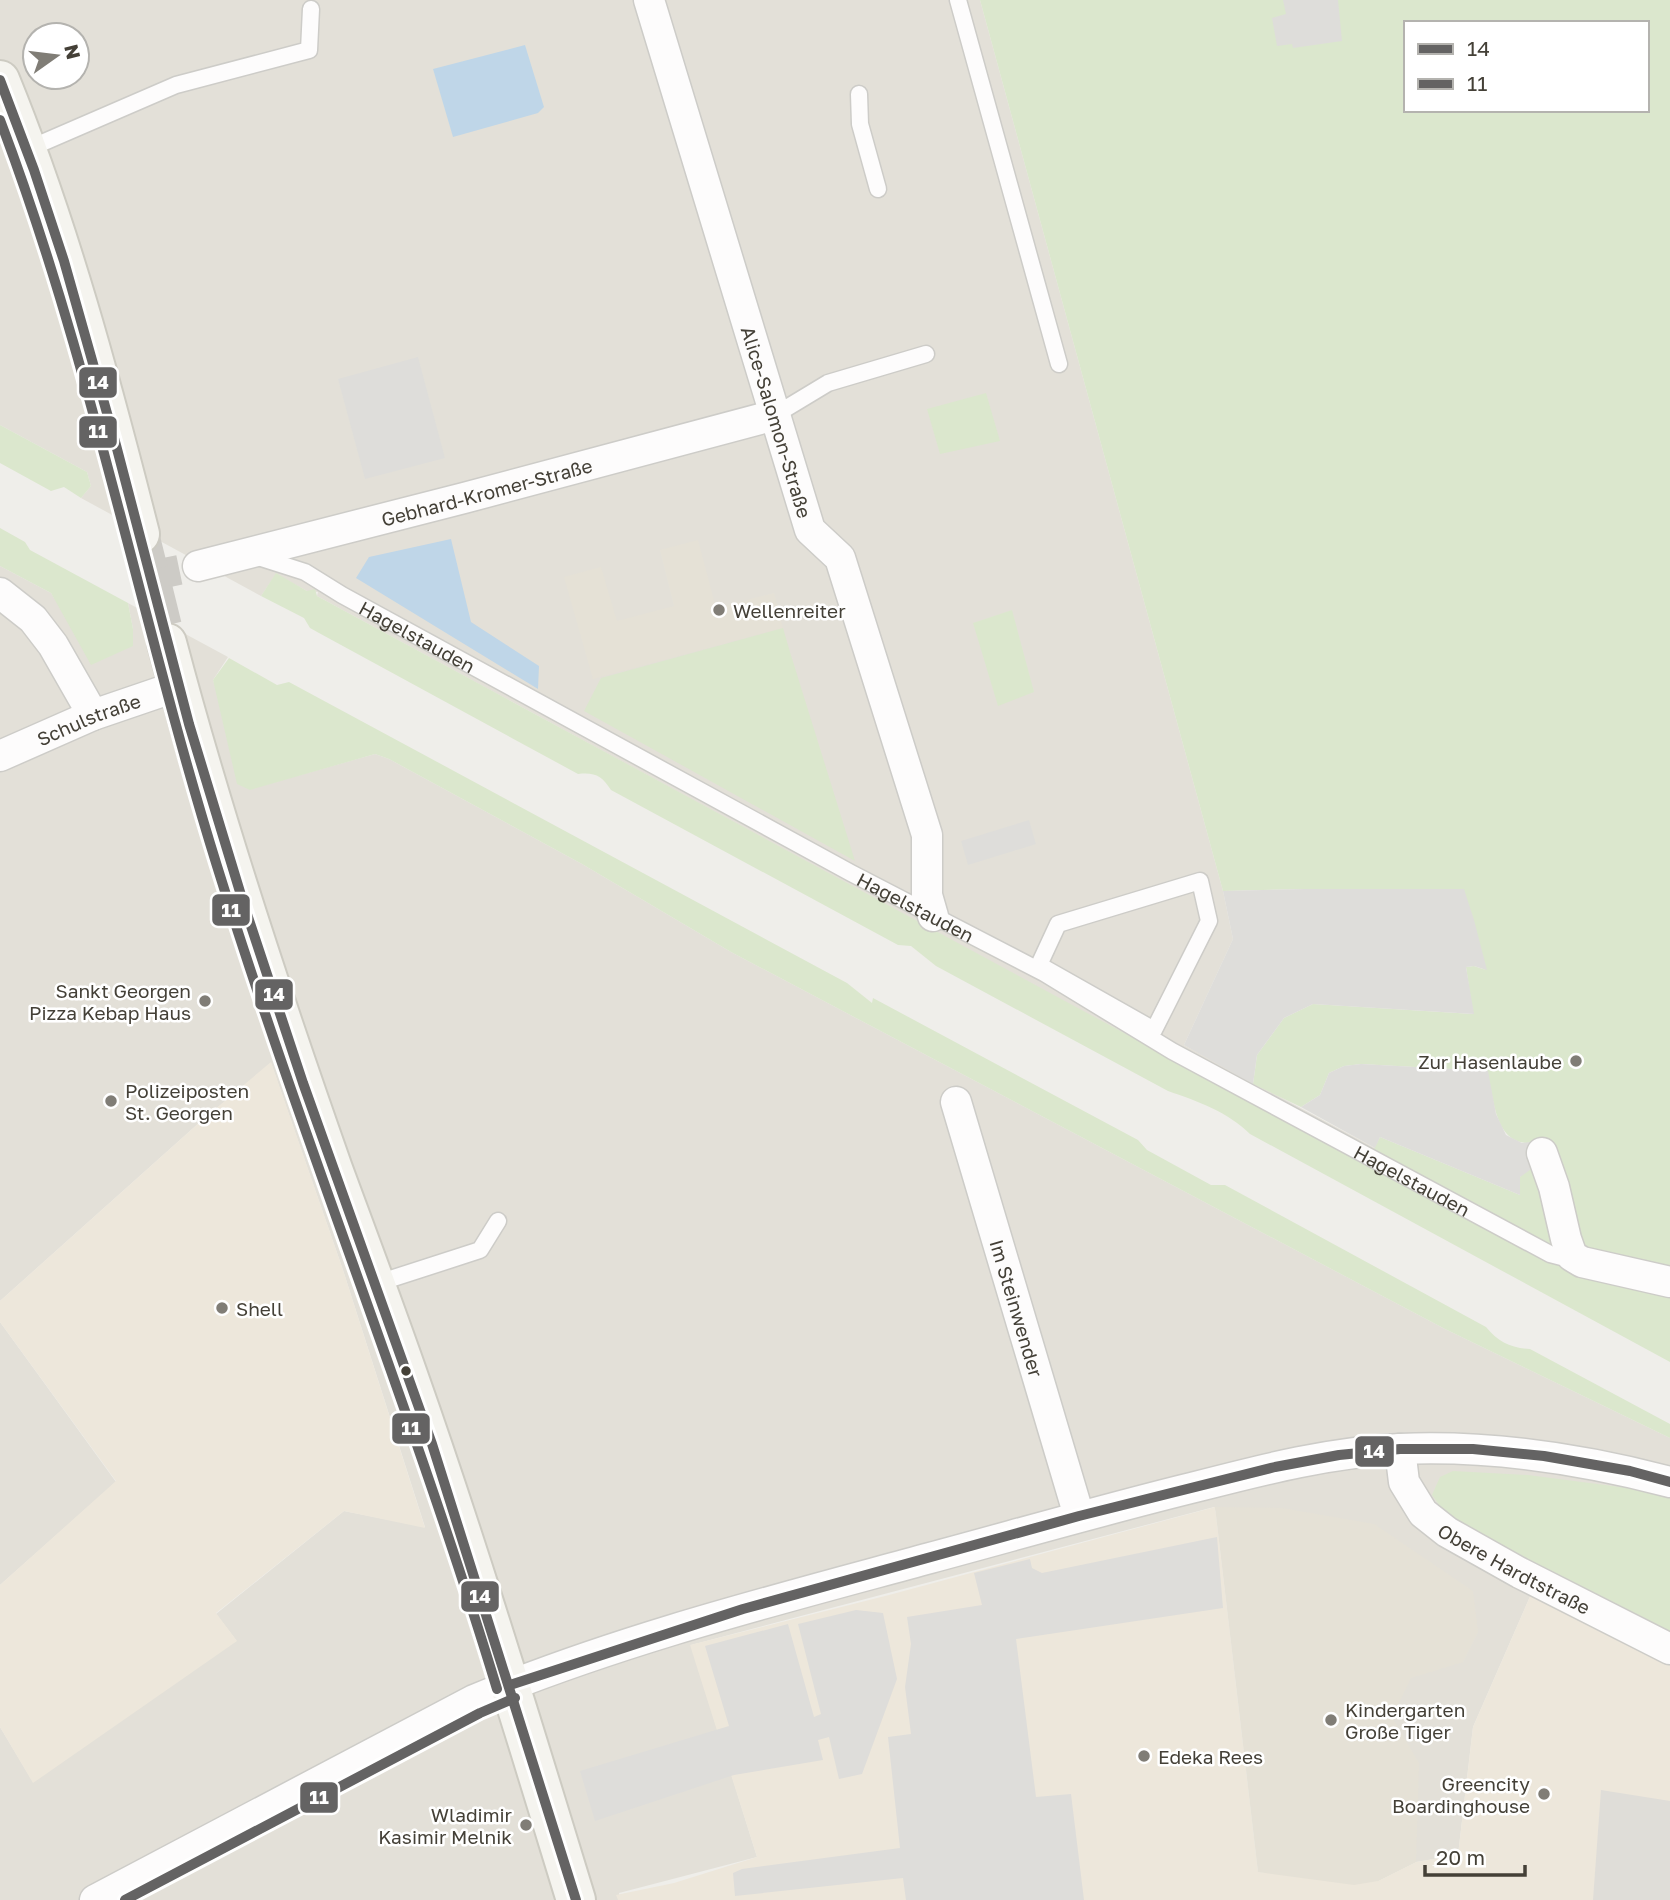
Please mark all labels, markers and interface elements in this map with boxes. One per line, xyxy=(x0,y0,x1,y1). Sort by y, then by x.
north arrow xyxy=(21,21,91,91)
legend xyxy=(1404,21,1649,112)
text: 14 xyxy=(1467,35,1490,61)
text: N xyxy=(60,42,86,62)
text: 11 xyxy=(1467,70,1487,96)
street label: Alice-Salomon-Straße xyxy=(737,323,817,521)
line badge: 14 xyxy=(78,366,118,399)
text: 14 xyxy=(87,370,109,393)
line badge: 11 xyxy=(78,415,118,449)
text: 11 xyxy=(88,419,108,442)
street label: Gebhard-Kromer-Straße xyxy=(379,453,595,530)
street label: Hagelstauden xyxy=(356,595,479,677)
place label: Wellenreiter xyxy=(733,599,846,622)
marker: Wellenreiter xyxy=(711,602,727,618)
street label: Schulstraße xyxy=(33,688,143,750)
street label: Hagelstauden xyxy=(854,867,978,946)
line badge: 11 xyxy=(211,893,251,927)
text: 11 xyxy=(221,898,241,921)
line badge: 14 xyxy=(254,978,294,1011)
place label: Sankt Georgen Pizza Kebap Haus xyxy=(29,979,191,1024)
text: 14 xyxy=(263,982,285,1005)
marker: Sankt Georgen Pizza Kebap Haus xyxy=(197,993,213,1009)
place label: Zur Hasenlaube xyxy=(1418,1050,1562,1073)
marker: Zur Hasenlaube xyxy=(1568,1053,1584,1069)
place label: Polizeiposten St. Georgen xyxy=(125,1079,249,1124)
marker: Polizeiposten St. Georgen xyxy=(103,1093,119,1109)
street label: Hagelstauden xyxy=(1350,1140,1474,1221)
street label: Im Steinwender xyxy=(986,1236,1049,1380)
place label: Shell xyxy=(236,1297,283,1320)
marker: Shell xyxy=(214,1300,230,1316)
unlabelled marker xyxy=(399,1364,413,1378)
line badge: 11 xyxy=(391,1412,431,1445)
text: 11 xyxy=(401,1416,421,1439)
line badge: 14 xyxy=(1354,1435,1395,1468)
text: 14 xyxy=(1363,1439,1385,1462)
street label: Obere Hardtstraße xyxy=(1434,1518,1595,1618)
line badge: 14 xyxy=(460,1580,500,1613)
text: 14 xyxy=(469,1584,491,1607)
place label: Kindergarten Große Tiger xyxy=(1345,1698,1465,1743)
marker: Kindergarten Große Tiger xyxy=(1323,1712,1339,1728)
place label: Edeka Rees xyxy=(1158,1745,1263,1768)
marker: Edeka Rees xyxy=(1136,1748,1152,1764)
place label: Greencity Boardinghouse xyxy=(1392,1772,1530,1817)
line badge: 11 xyxy=(299,1781,339,1814)
text: 11 xyxy=(309,1785,329,1808)
marker: Greencity Boardinghouse xyxy=(1536,1786,1552,1802)
place label: Wladimir Kasimir Melnik xyxy=(378,1803,513,1848)
marker: Wladimir Kasimir Melnik xyxy=(518,1817,534,1833)
scale bar xyxy=(1425,1834,1525,1878)
text: 20 m xyxy=(1436,1844,1485,1870)

